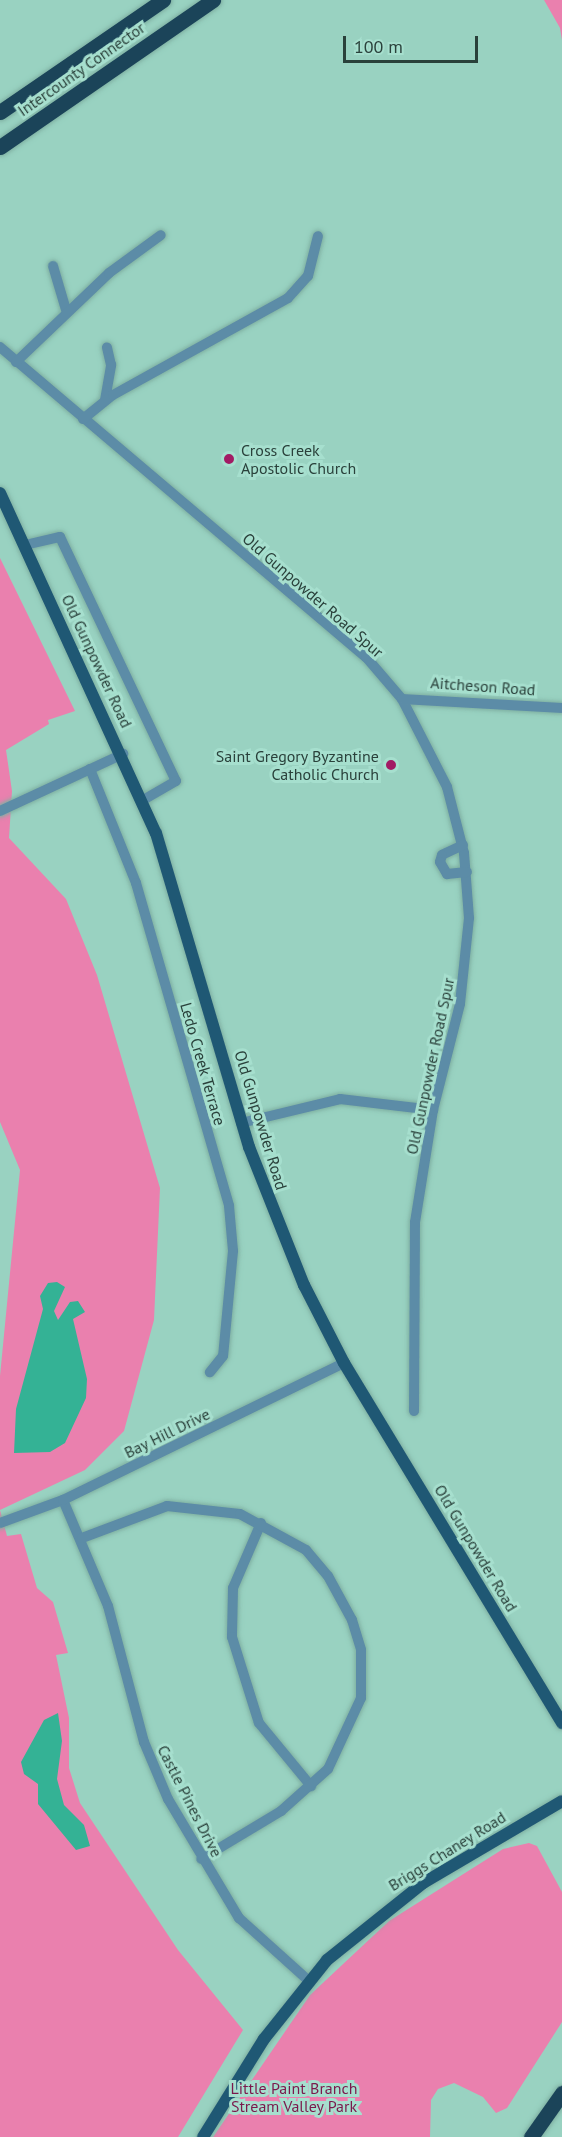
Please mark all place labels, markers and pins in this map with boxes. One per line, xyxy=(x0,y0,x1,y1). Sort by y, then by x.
place label: Cross Creek Apostolic Church xyxy=(241,440,357,478)
marker: Cross Creek Apostolic Church xyxy=(222,452,236,466)
place label: Saint Gregory Byzantine Catholic Church xyxy=(215,746,379,784)
marker: Saint Gregory Byzantine Catholic Church xyxy=(384,758,398,772)

